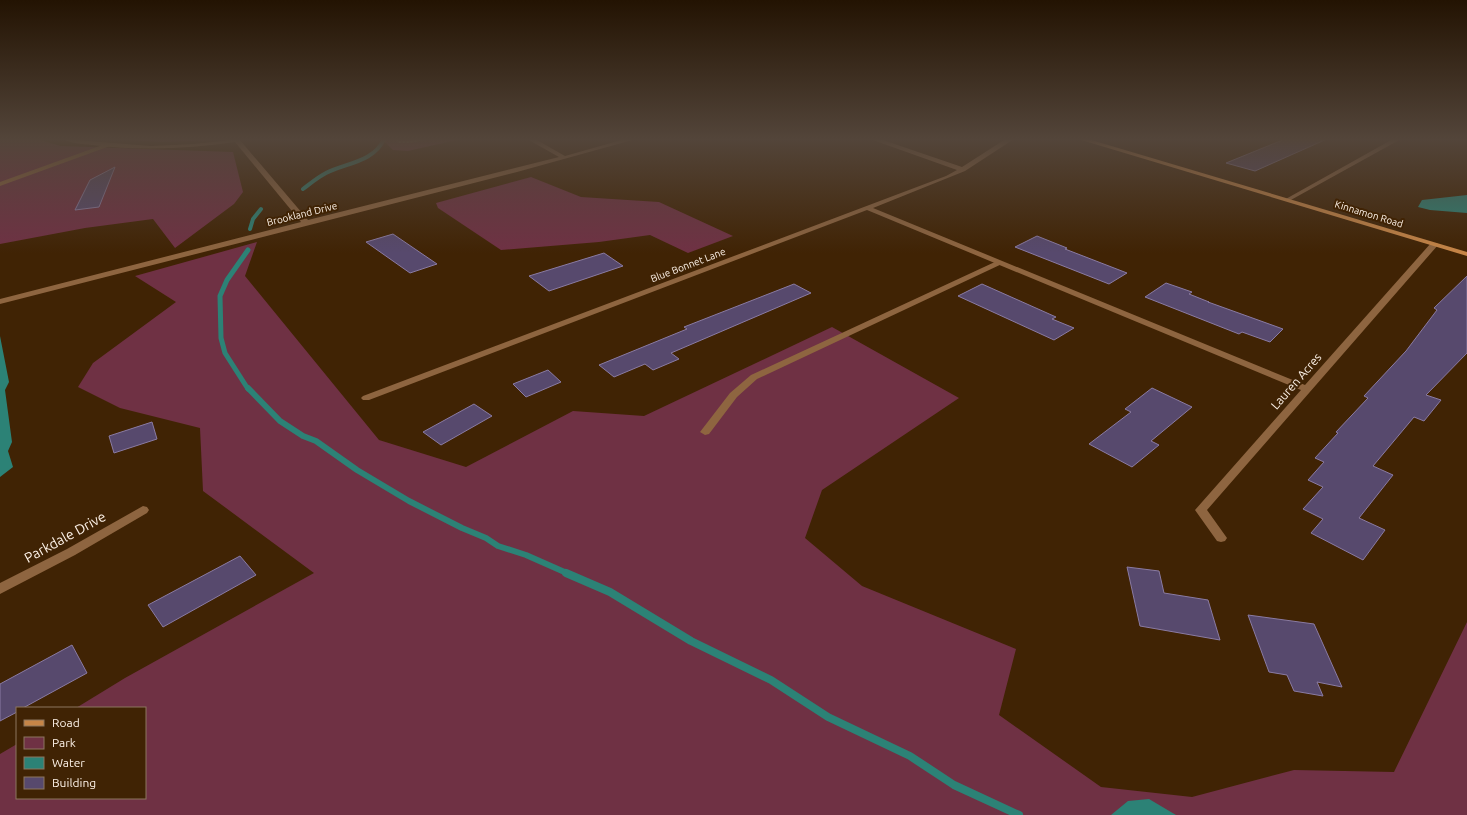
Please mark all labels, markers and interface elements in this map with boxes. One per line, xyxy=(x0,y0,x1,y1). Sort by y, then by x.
street label: Kinnamon Road xyxy=(1334,198,1405,230)
street label: Brookland Drive xyxy=(266,200,338,228)
street label: Blue Bonnet Lane xyxy=(649,246,727,284)
street label: Lauren Acres xyxy=(1268,350,1324,412)
street label: Parkdale Drive xyxy=(21,508,109,566)
legend xyxy=(16,707,146,799)
text: Road xyxy=(52,716,80,729)
text: Park xyxy=(52,736,76,749)
text: Water xyxy=(52,756,85,769)
text: Building xyxy=(52,776,96,789)

